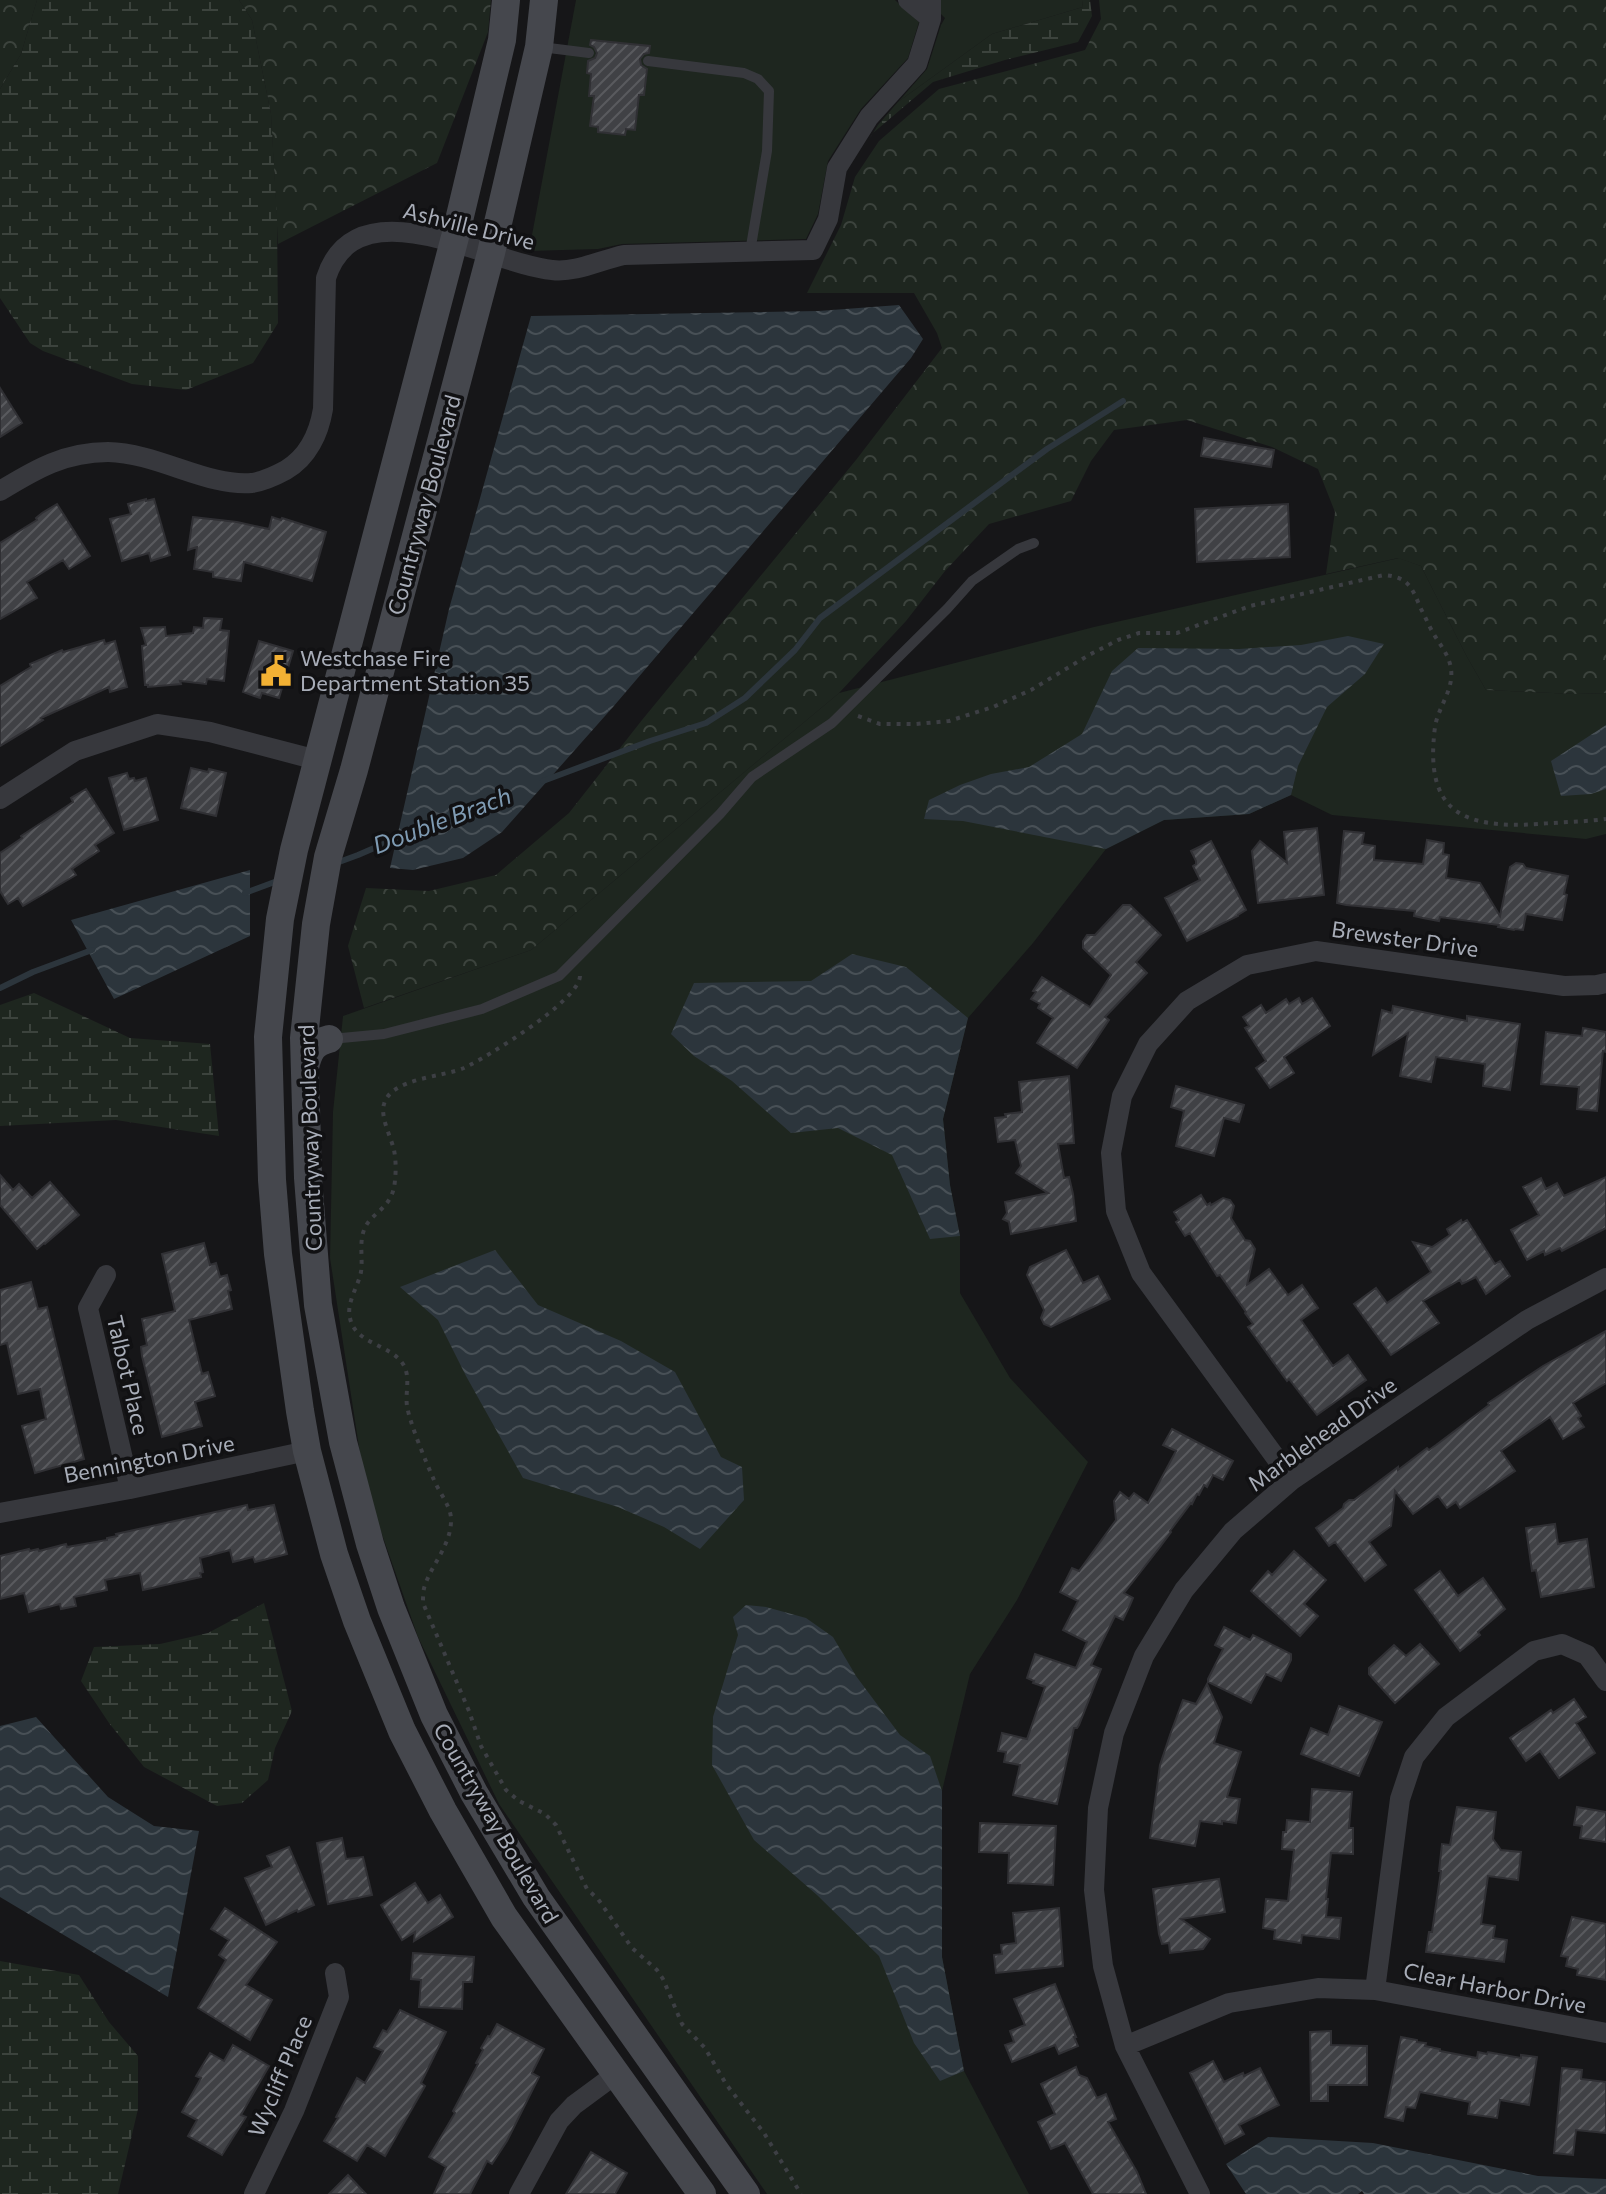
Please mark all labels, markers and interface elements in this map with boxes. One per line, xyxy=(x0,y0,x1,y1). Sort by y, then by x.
street label: Ashville Drive xyxy=(401,196,538,255)
street label: Countryway Boulevard xyxy=(381,392,466,618)
place label: Westchase Fire Department Station 35 xyxy=(300,644,530,696)
public building icon: Westchase Fire Department Station 35 xyxy=(259,654,293,688)
water label: Double Brach xyxy=(368,780,515,859)
street label: Brewster Drive xyxy=(1330,915,1480,962)
street label: Countryway Boulevard xyxy=(292,1024,327,1252)
street label: Talbot Place xyxy=(102,1312,155,1437)
street label: Marblehead Drive xyxy=(1242,1371,1401,1497)
street label: Bennington Drive xyxy=(61,1429,236,1488)
street label: Countryway Boulevard xyxy=(428,1718,565,1928)
street label: Clear Harbor Drive xyxy=(1401,1957,1589,2018)
street label: Wycliff Place xyxy=(242,2011,317,2141)

